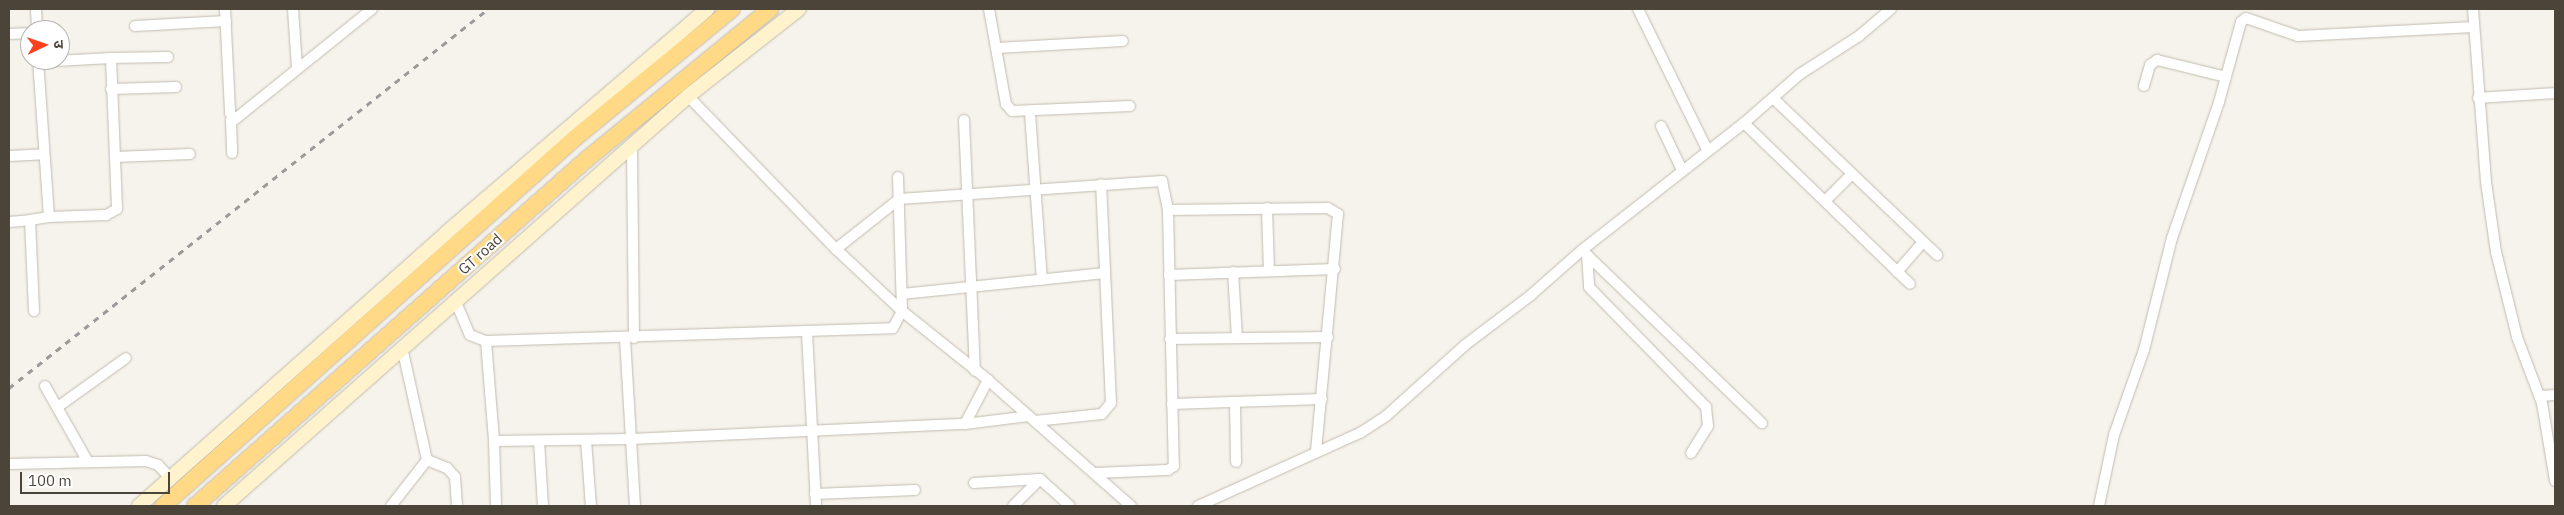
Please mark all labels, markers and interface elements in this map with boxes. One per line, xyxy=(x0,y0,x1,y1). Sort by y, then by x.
north arrow xyxy=(20,20,70,70)
text: उ xyxy=(50,40,68,49)
street label: GT road xyxy=(454,230,506,278)
scale bar xyxy=(22,462,172,494)
text: 100 m xyxy=(28,471,72,490)

